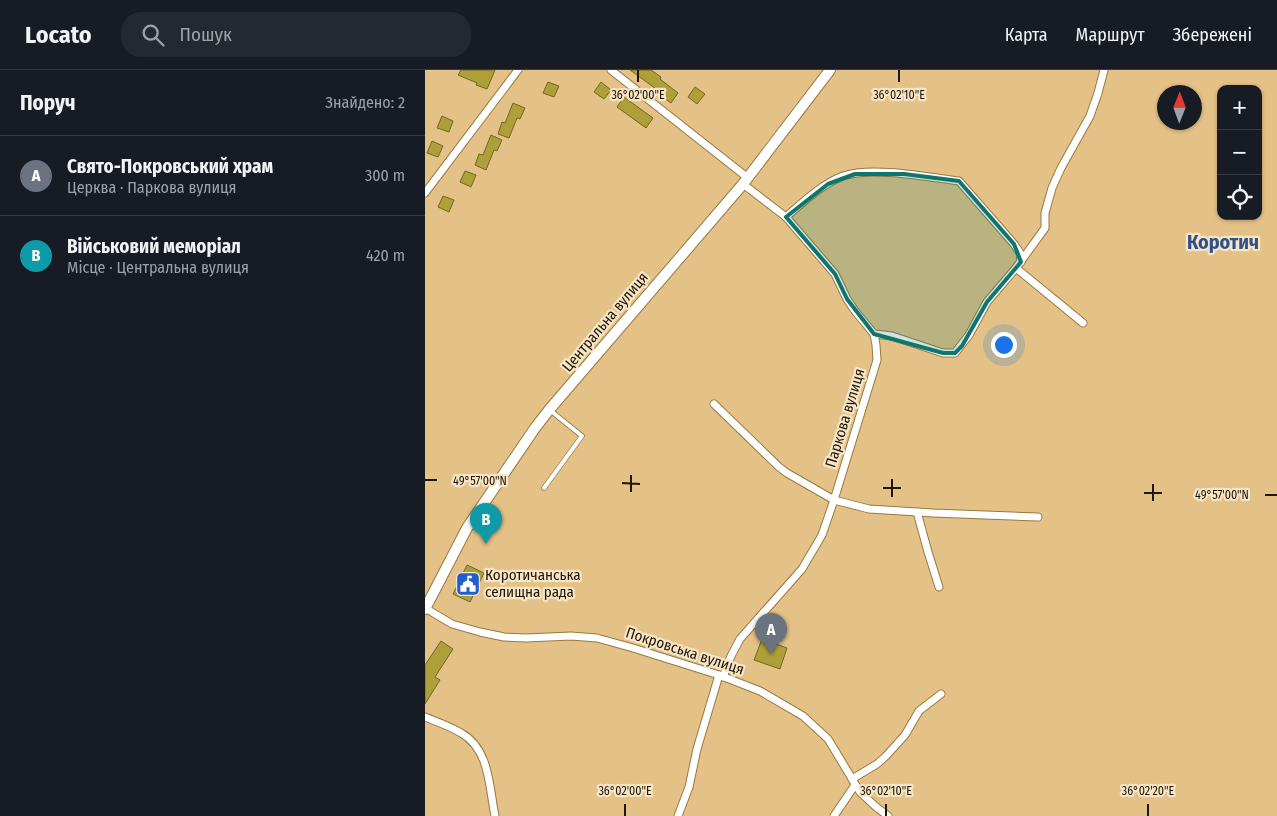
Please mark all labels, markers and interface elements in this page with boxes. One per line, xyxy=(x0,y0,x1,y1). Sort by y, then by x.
search box xyxy=(121,12,471,57)
text: Locato xyxy=(25,21,91,49)
icon: search xyxy=(139,21,167,49)
text: Пошук xyxy=(179,23,232,46)
text: Карта xyxy=(1005,24,1048,46)
text: Маршрут xyxy=(1076,24,1145,46)
text: Збережені xyxy=(1173,24,1252,46)
north arrow xyxy=(1157,85,1202,130)
map controls xyxy=(1217,85,1262,220)
button: + xyxy=(1217,85,1262,130)
text: 36°02'00"E xyxy=(611,88,665,102)
text: 36°02'10"E xyxy=(873,88,925,102)
text: Поруч xyxy=(20,90,76,116)
text: Знайдено: 2 xyxy=(325,93,405,112)
button: − xyxy=(1217,130,1262,175)
text: Свято-Покровський храм xyxy=(67,155,273,178)
text: A xyxy=(32,166,40,185)
text: 300 m xyxy=(365,166,405,185)
button: locate xyxy=(1217,175,1262,220)
text: Церква · Паркова вулиця xyxy=(67,178,236,197)
district label: Коротич xyxy=(1187,230,1259,254)
text: Військовий меморіал xyxy=(67,235,241,258)
text: B xyxy=(32,246,40,265)
text: 420 m xyxy=(366,246,405,265)
text: Місце · Центральна вулиця xyxy=(67,258,249,277)
street label: Центральна вулиця xyxy=(558,269,652,375)
your location xyxy=(991,332,1017,358)
street label: Паркова вулиця xyxy=(821,366,869,470)
text: 49°57'00"N xyxy=(453,474,507,488)
text: 49°57'00"N xyxy=(1195,488,1249,502)
pin: B xyxy=(470,503,502,544)
place label: Коротичанська селищна рада xyxy=(485,566,581,601)
public building icon: Коротичанська селищна рада xyxy=(455,571,481,597)
pin: A xyxy=(755,613,787,654)
street label: Покровська вулиця xyxy=(624,623,746,679)
text: 36°02'00"E xyxy=(598,784,652,798)
text: 36°02'10"E xyxy=(860,784,912,798)
text: 36°02'20"E xyxy=(1122,784,1175,798)

